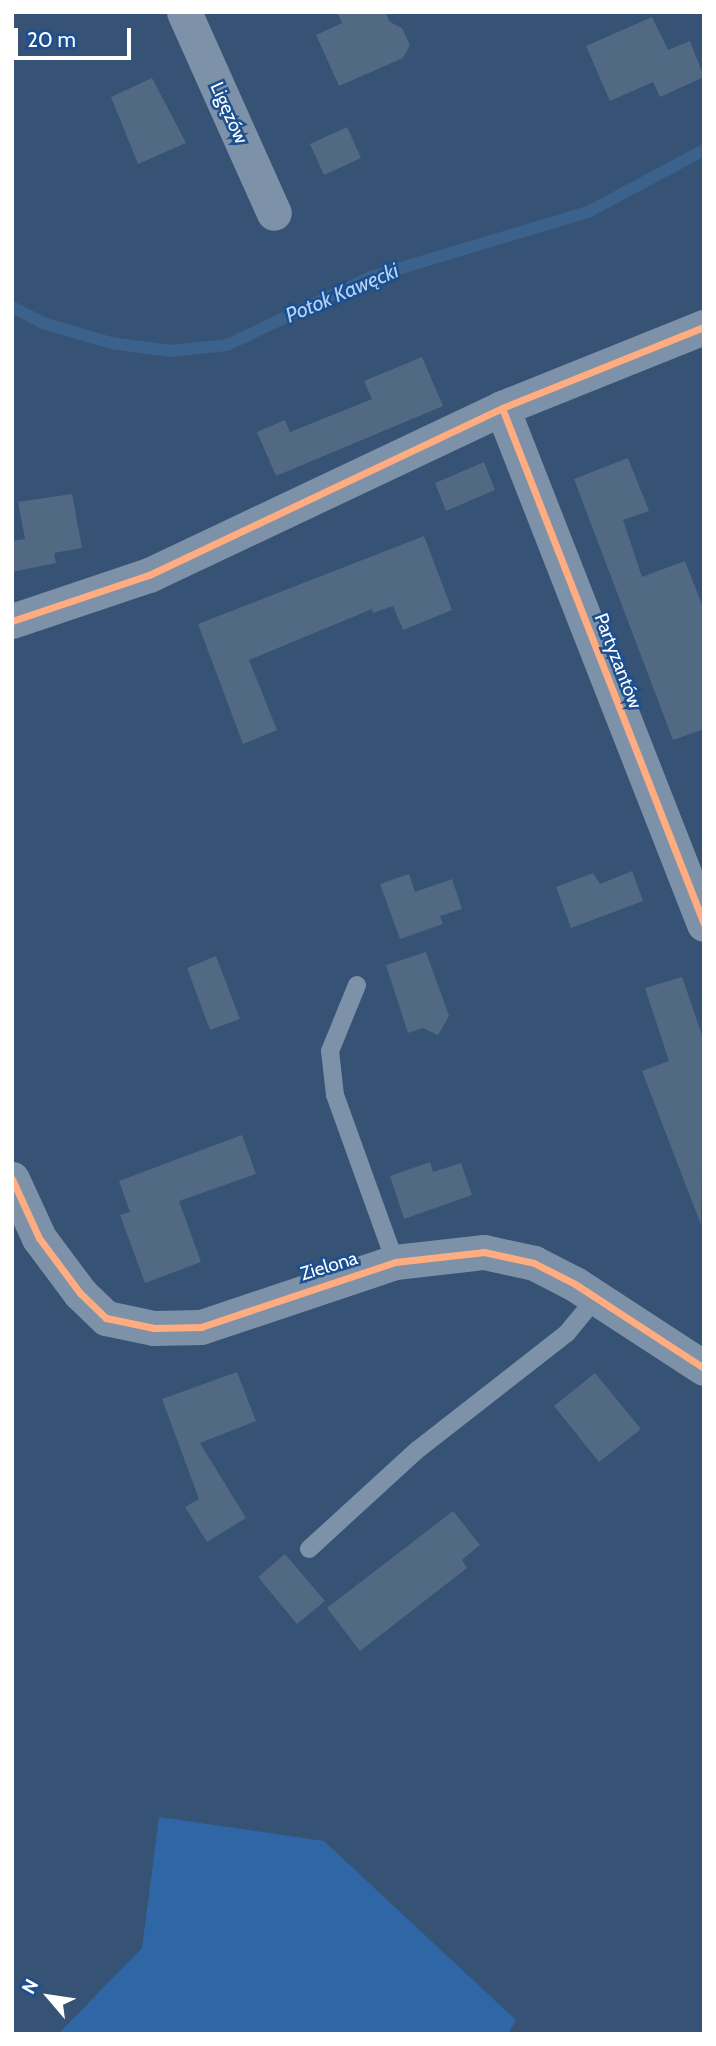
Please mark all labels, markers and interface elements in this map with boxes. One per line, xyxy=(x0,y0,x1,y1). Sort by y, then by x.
scale bar xyxy=(18,14,135,58)
text: 20 m xyxy=(27,27,76,52)
street label: Ligęzów xyxy=(205,78,253,148)
water label: Potok Kawęcki xyxy=(282,258,402,328)
street label: Partyzantów xyxy=(589,610,647,712)
street label: Zielona xyxy=(298,1247,360,1285)
north arrow xyxy=(14,1962,84,2032)
text: N xyxy=(17,1975,44,1998)

